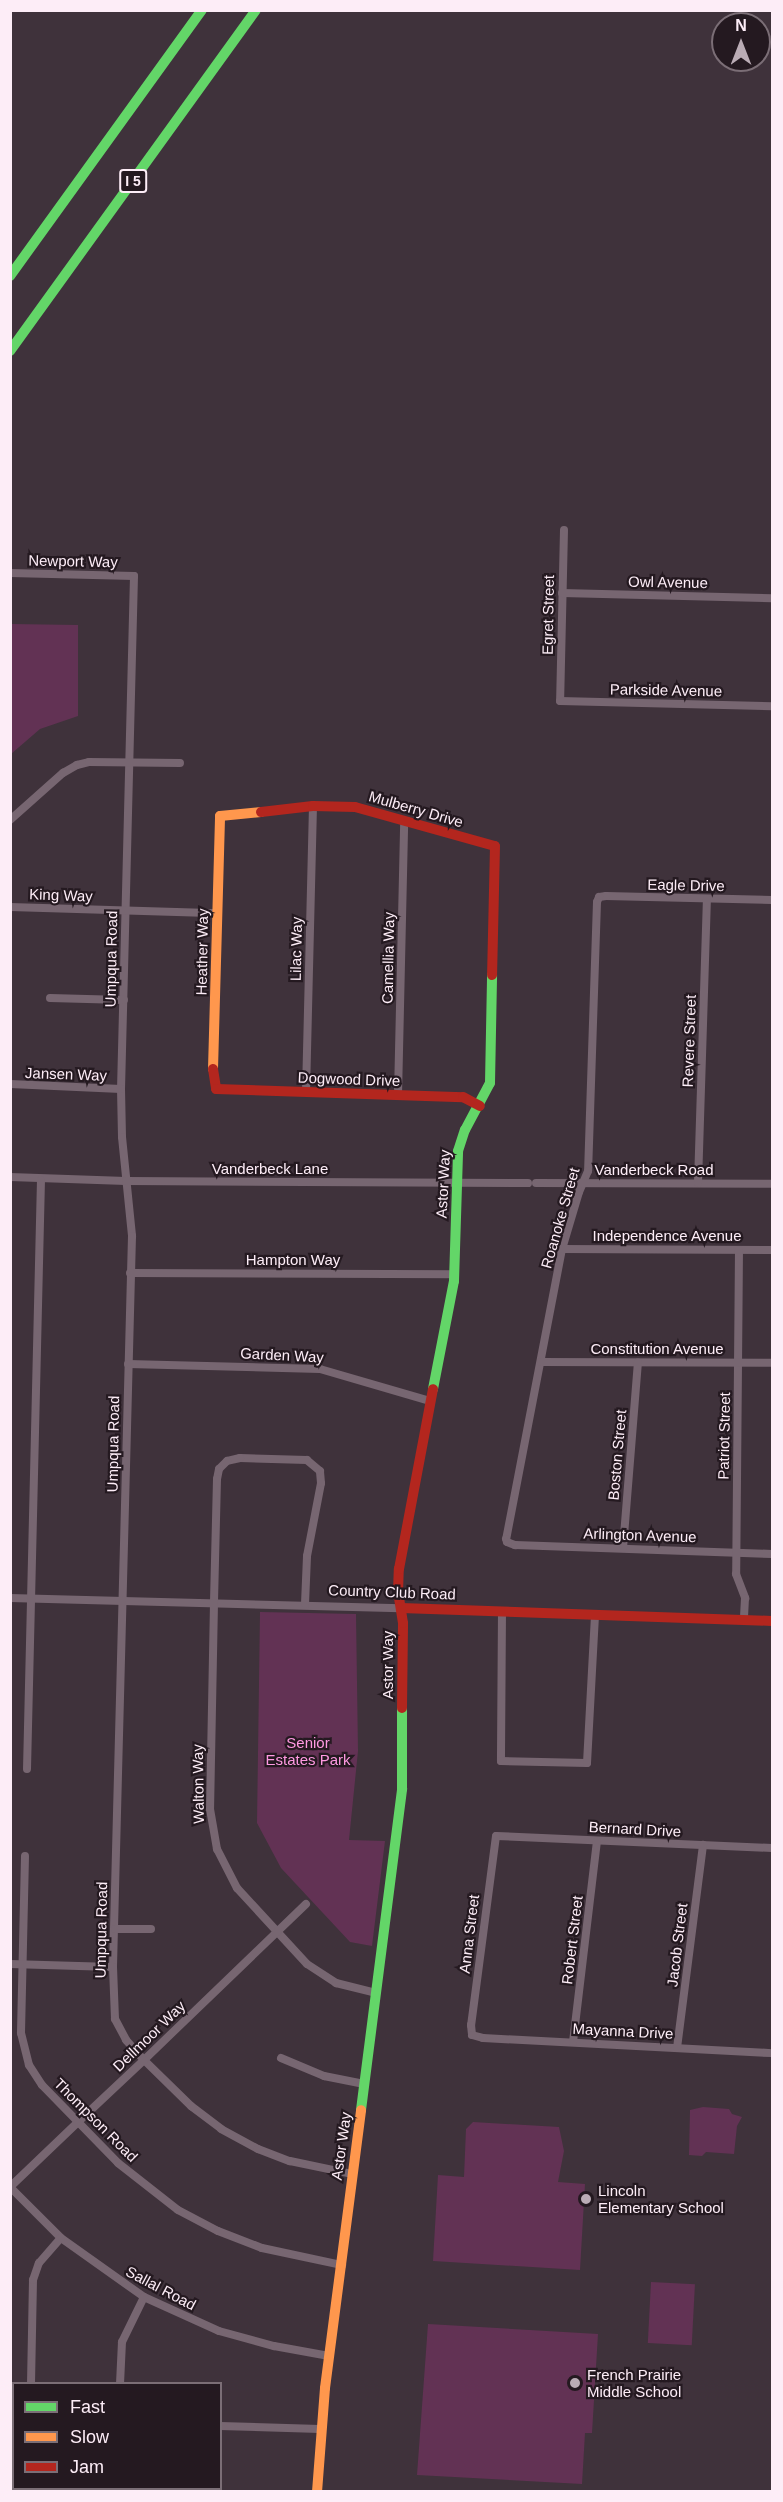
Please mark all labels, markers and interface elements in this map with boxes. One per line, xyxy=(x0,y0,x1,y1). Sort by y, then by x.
north arrow xyxy=(711,12,771,72)
text: N xyxy=(735,17,747,34)
road number: I 5 xyxy=(118,170,148,192)
street label: Newport Way xyxy=(28,551,118,571)
street label: Owl Avenue xyxy=(628,572,708,592)
street label: Egret Street xyxy=(538,575,558,655)
street label: Parkside Avenue xyxy=(609,680,723,700)
street label: Mulberry Drive xyxy=(367,787,465,831)
street label: Eagle Drive xyxy=(647,875,725,895)
street label: King Way xyxy=(29,885,93,905)
street label: Heather Way xyxy=(192,908,212,996)
street label: Umpqua Road xyxy=(101,910,121,1008)
street label: Camellia Way xyxy=(378,912,398,1004)
street label: Lilac Way xyxy=(286,917,306,981)
street label: Revere Street xyxy=(678,994,700,1088)
street label: Jansen Way xyxy=(25,1064,107,1084)
street label: Dogwood Drive xyxy=(297,1068,401,1090)
street label: Astor Way xyxy=(432,1149,454,1219)
street label: Vanderbeck Lane xyxy=(212,1160,328,1178)
street label: Vanderbeck Road xyxy=(595,1161,713,1179)
street label: Roanoke Street xyxy=(537,1165,583,1271)
street label: Independence Avenue xyxy=(592,1227,742,1245)
street label: Hampton Way xyxy=(246,1251,340,1269)
street label: Constitution Avenue xyxy=(590,1340,724,1358)
street label: Garden Way xyxy=(240,1344,324,1366)
street label: Patriot Street xyxy=(714,1392,734,1480)
street label: Umpqua Road xyxy=(103,1395,123,1493)
street label: Boston Street xyxy=(604,1409,630,1501)
street label: Arlington Avenue xyxy=(583,1524,697,1546)
street label: Country Club Road xyxy=(328,1581,456,1603)
street label: Astor Way xyxy=(379,1631,397,1699)
park label: Senior Estates Park xyxy=(265,1733,351,1768)
street label: Walton Way xyxy=(188,1744,208,1824)
street label: Bernard Drive xyxy=(588,1818,682,1840)
street label: Umpqua Road xyxy=(91,1881,111,1979)
street label: Anna Street xyxy=(455,1894,483,1974)
street label: Robert Street xyxy=(558,1895,586,1985)
street label: Jacob Street xyxy=(663,1902,691,1988)
street label: Dellmoor Way xyxy=(109,1997,189,2075)
street label: Mayanna Drive xyxy=(572,2019,674,2043)
street label: Thompson Road xyxy=(50,2074,142,2166)
street label: Astor Way xyxy=(327,2111,355,2181)
place label: Lincoln Elementary School xyxy=(598,2181,724,2216)
marker: Lincoln Elementary School xyxy=(579,2192,593,2206)
street label: Sallal Road xyxy=(123,2262,199,2314)
place label: French Prairie Middle School xyxy=(587,2365,681,2400)
marker: French Prairie Middle School xyxy=(568,2376,582,2390)
legend xyxy=(12,2382,222,2490)
text: Fast xyxy=(70,2397,105,2417)
text: Slow xyxy=(70,2427,109,2447)
text: Jam xyxy=(70,2457,104,2477)

